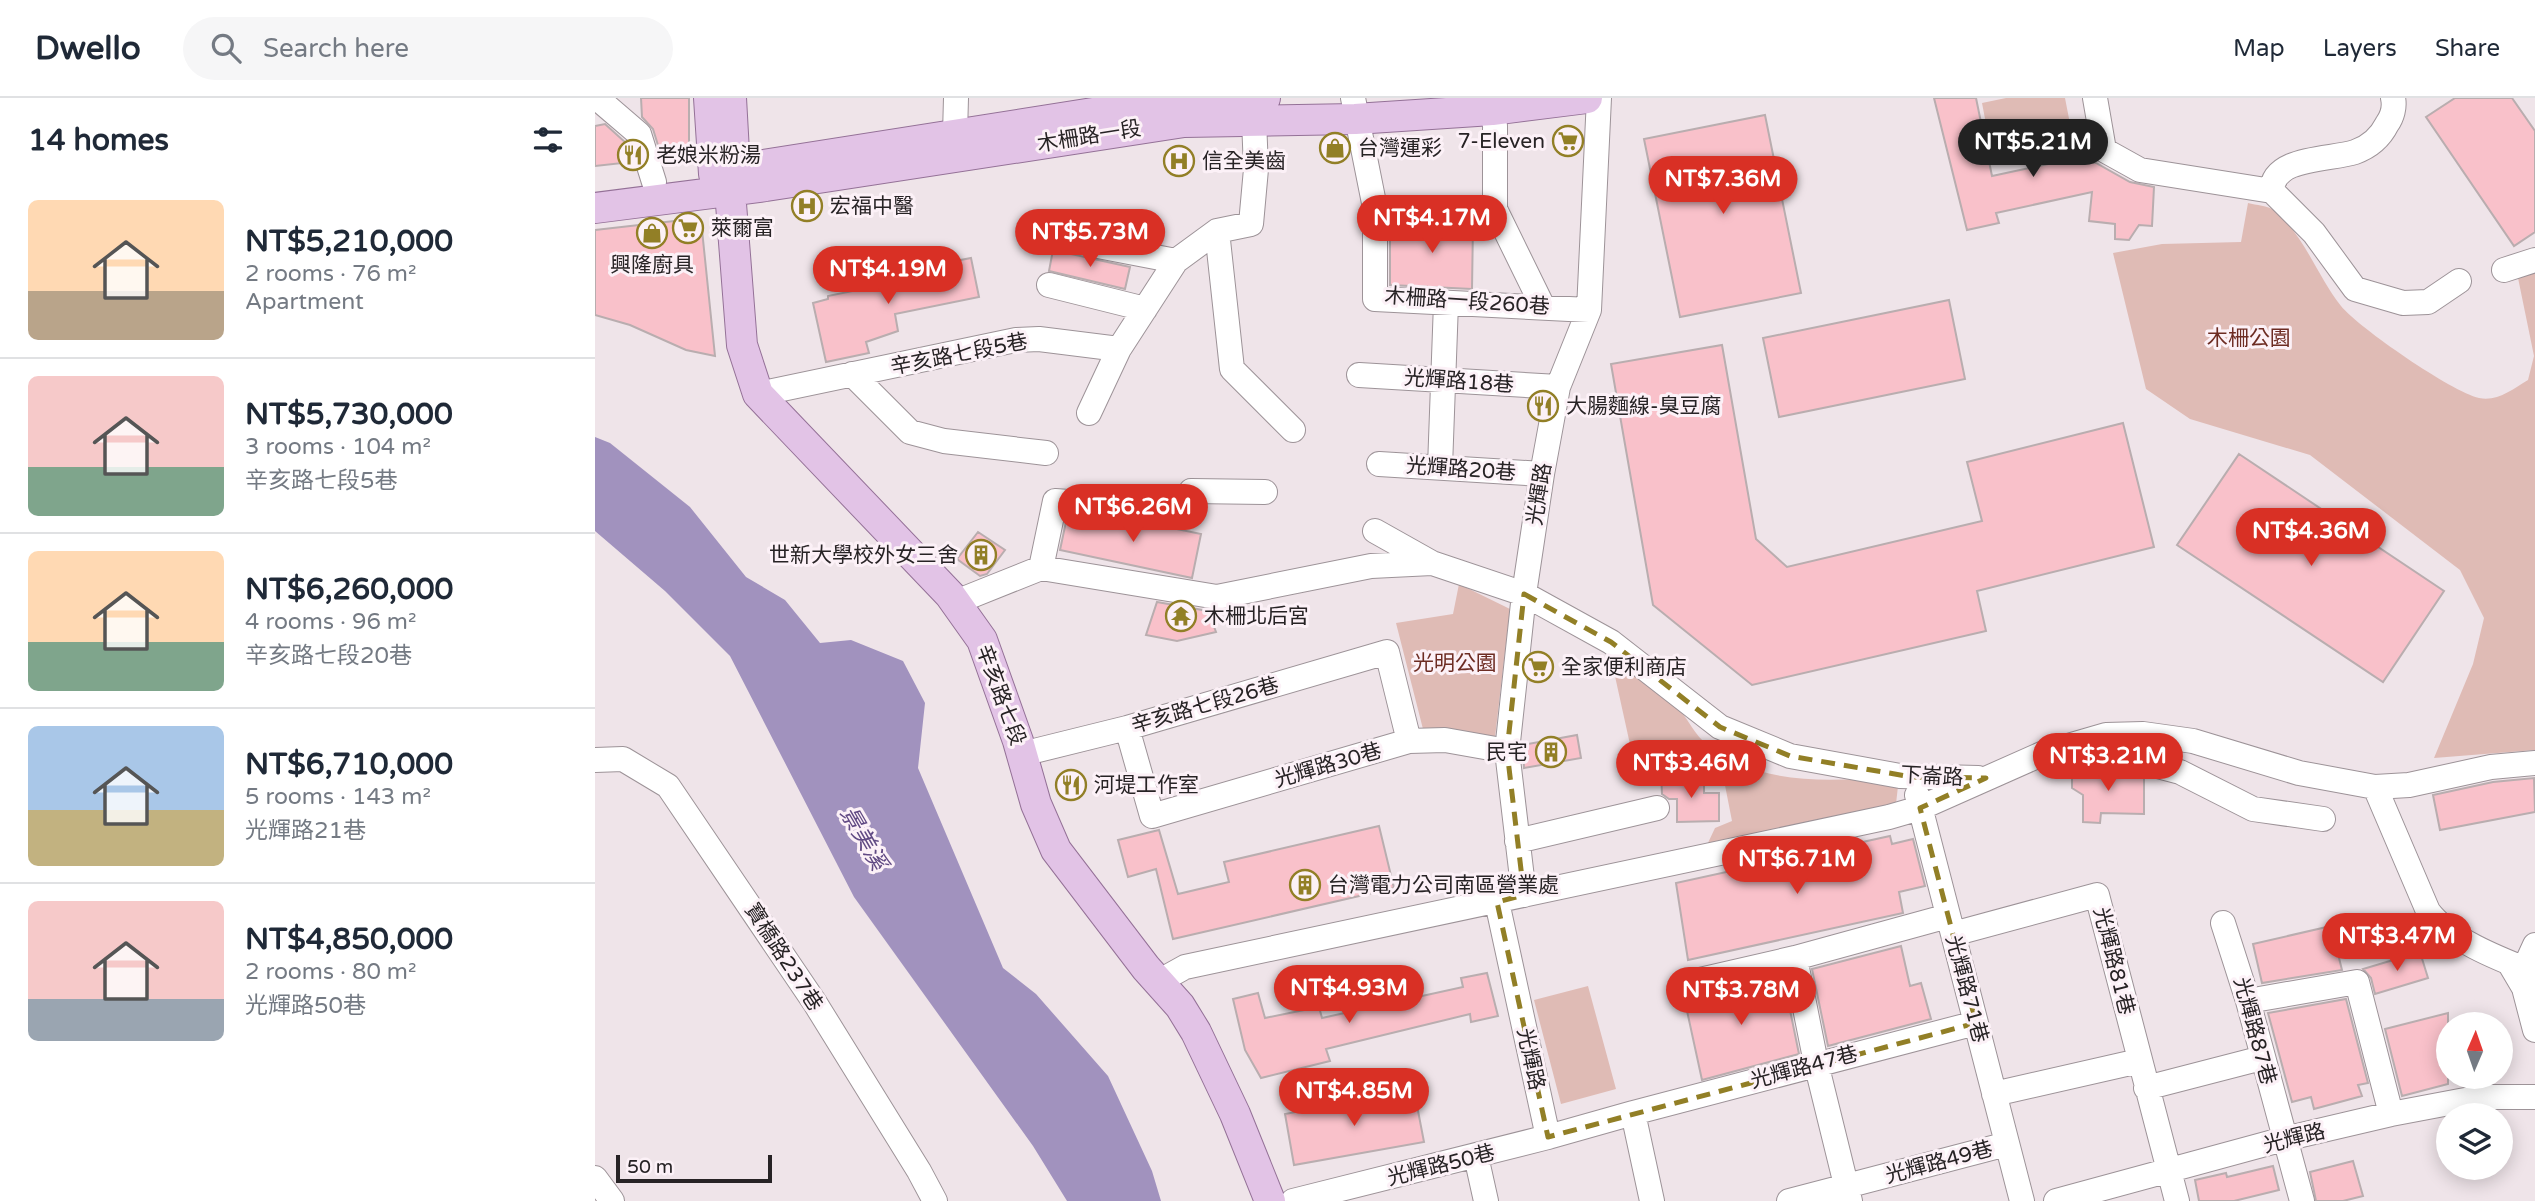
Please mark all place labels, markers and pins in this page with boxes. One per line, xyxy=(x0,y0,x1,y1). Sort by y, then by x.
pin: NT$5.21M xyxy=(1961,120,2105,179)
supermarket icon: 7-Eleven xyxy=(1551,124,1585,158)
place label: 7-Eleven xyxy=(1458,129,1545,154)
shop icon: 台灣運彩 xyxy=(1318,131,1352,165)
place label: 台灣運彩 xyxy=(1358,136,1442,161)
restaurant icon: 老娘米粉湯 xyxy=(616,138,650,172)
place label: 老娘米粉湯 xyxy=(656,143,761,168)
hospital icon: 信全美齒 xyxy=(1162,144,1196,178)
place label: 信全美齒 xyxy=(1202,149,1286,174)
pin: NT$7.36M xyxy=(1651,156,1795,216)
hospital icon: 宏福中醫 xyxy=(790,189,824,223)
place label: 宏福中醫 xyxy=(830,194,914,219)
pin: NT$4.17M xyxy=(1360,195,1504,255)
pin: NT$5.73M xyxy=(1018,209,1162,269)
supermarket icon: 萊爾富 xyxy=(671,211,705,245)
shop icon: 興隆廚具 xyxy=(635,216,669,250)
place label: 萊爾富 xyxy=(711,216,774,241)
pin: NT$4.19M xyxy=(816,246,960,306)
place label: 興隆廚具 xyxy=(610,253,694,278)
restaurant icon: 大腸麵線-臭豆腐 xyxy=(1526,389,1560,423)
place label: 大腸麵線-臭豆腐 xyxy=(1566,394,1722,419)
pin: NT$6.26M xyxy=(1061,484,1205,544)
pin: NT$4.36M xyxy=(2239,508,2383,568)
building icon: 世新大學校外女三舍 xyxy=(964,538,998,572)
place label: 世新大學校外女三舍 xyxy=(769,543,958,568)
temple icon: 木柵北后宮 xyxy=(1164,599,1198,633)
place label: 木柵北后宮 xyxy=(1204,604,1309,629)
supermarket icon: 全家便利商店 xyxy=(1521,650,1555,684)
place label: 全家便利商店 xyxy=(1561,655,1687,680)
pin: NT$3.21M xyxy=(2036,734,2180,793)
building icon: 民宅 xyxy=(1534,735,1568,769)
place label: 民宅 xyxy=(1486,740,1528,765)
pin: NT$3.46M xyxy=(1619,740,1763,800)
restaurant icon: 河堤工作室 xyxy=(1054,768,1088,802)
place label: 河堤工作室 xyxy=(1094,773,1199,798)
pin: NT$6.71M xyxy=(1725,836,1869,896)
building icon: 台灣電力公司南區營業處 xyxy=(1288,868,1322,902)
place label: 台灣電力公司南區營業處 xyxy=(1328,873,1559,898)
pin: NT$3.47M xyxy=(2325,914,2469,973)
pin: NT$4.93M xyxy=(1277,965,1421,1025)
pin: NT$3.78M xyxy=(1669,968,1813,1027)
pin: NT$4.85M xyxy=(1282,1068,1426,1128)

